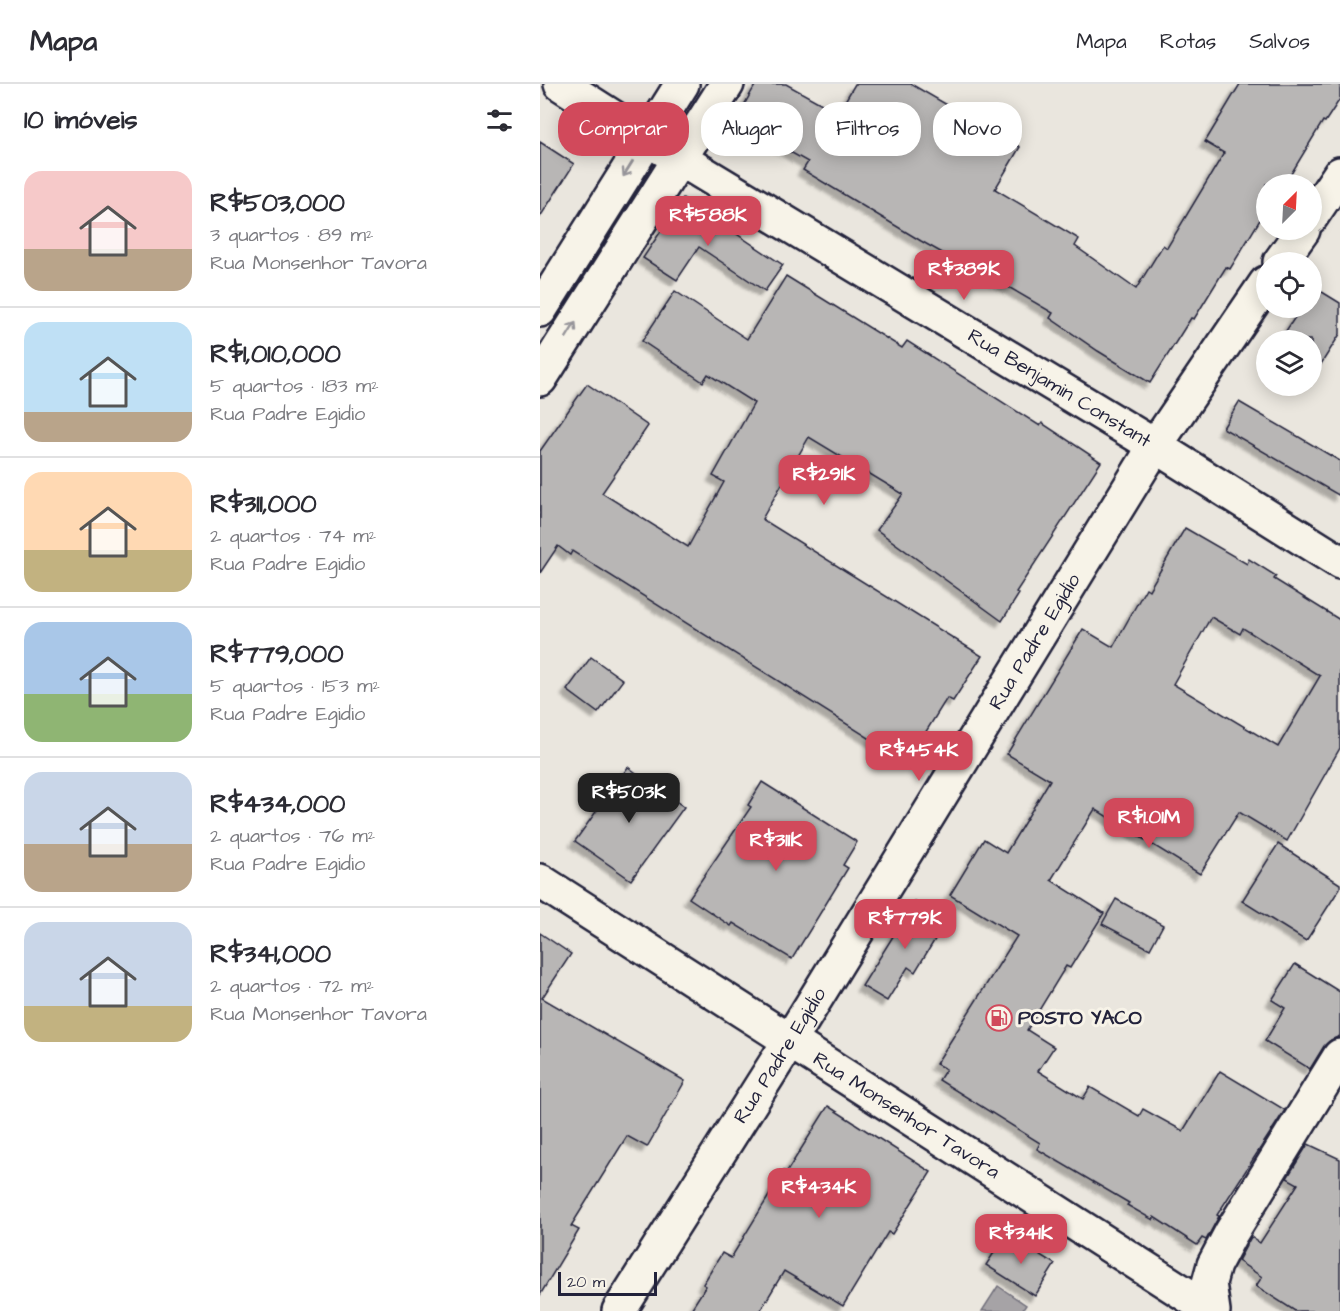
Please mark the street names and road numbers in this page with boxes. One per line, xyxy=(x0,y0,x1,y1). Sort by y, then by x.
street label: Rua Benjamin Constant xyxy=(962,322,1157,455)
street label: Rua Padre Egidio xyxy=(982,568,1087,715)
street label: Rua Padre Egidio xyxy=(727,982,833,1129)
street label: Rua Monsenhor Tavora xyxy=(807,1045,1005,1186)

